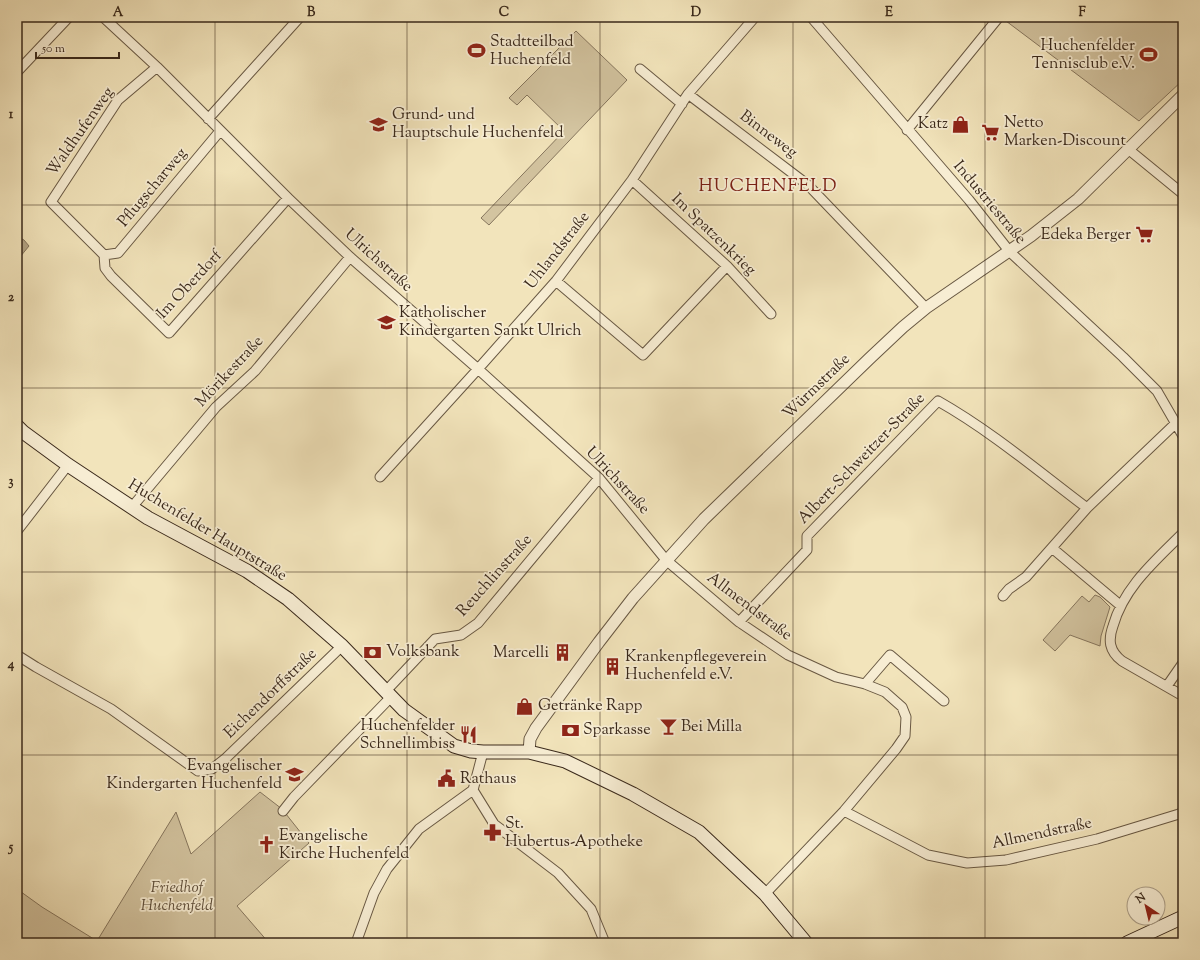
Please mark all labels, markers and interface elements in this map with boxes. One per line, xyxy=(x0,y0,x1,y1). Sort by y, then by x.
text: A xyxy=(113,4,124,22)
text: B xyxy=(307,4,316,22)
text: C xyxy=(499,4,509,22)
text: D xyxy=(691,4,701,22)
text: E xyxy=(885,4,893,22)
text: F xyxy=(1078,4,1086,22)
place label: Stadtteilbad Huchenfeld xyxy=(490,31,574,72)
scale bar xyxy=(36,34,119,60)
place label: Huchenfelder Tennisclub e.V. xyxy=(1032,35,1135,76)
text: 50 m xyxy=(41,40,65,58)
sports icon: Stadtteilbad Huchenfeld xyxy=(467,41,487,61)
sports icon: Huchenfelder Tennisclub e.V. xyxy=(1138,45,1158,65)
street label: Waldhufenweg xyxy=(42,82,120,181)
place label: Grund- und Hauptschule Huchenfeld xyxy=(392,104,563,145)
text: 1 xyxy=(9,106,14,124)
street label: Binneweg xyxy=(734,106,802,165)
place label: Netto Marken-Discount xyxy=(1004,112,1126,153)
place label: Katz xyxy=(918,113,948,136)
school or university icon: Grund- und Hauptschule Huchenfeld xyxy=(369,114,389,134)
shop icon: Katz xyxy=(951,114,971,134)
supermarket icon: Netto Marken-Discount xyxy=(981,122,1001,142)
street label: Pflugscharweg xyxy=(113,143,193,233)
street label: Industriestraße xyxy=(947,156,1031,250)
district label: HUCHENFELD xyxy=(699,174,837,200)
street label: Im Spatzenkrieg xyxy=(665,188,761,282)
street label: Uhlandstraße xyxy=(520,207,596,295)
street label: Ulrichstraße xyxy=(339,224,417,298)
place label: Edeka Berger xyxy=(1041,224,1131,247)
supermarket icon: Edeka Berger xyxy=(1134,225,1154,245)
street label: Im Oberdorf xyxy=(152,244,229,325)
text: 2 xyxy=(8,289,15,307)
place label: Katholischer Kindergarten Sankt Ulrich xyxy=(399,302,582,343)
school or university icon: Katholischer Kindergarten Sankt Ulrich xyxy=(376,312,396,332)
street label: Mörikestraße xyxy=(191,331,269,413)
street label: Würmstraße xyxy=(778,349,856,425)
street label: Albert-Schweitzer-Straße xyxy=(793,388,931,530)
street label: Ulrichstraße xyxy=(579,442,655,520)
text: 3 xyxy=(8,473,14,491)
street label: Huchenfelder Hauptstraße xyxy=(123,474,291,588)
street label: Reuchlinstraße xyxy=(452,530,538,622)
street label: Allmendstraße xyxy=(701,567,797,647)
place label: Volksbank xyxy=(386,641,460,664)
bank icon: Volksbank xyxy=(363,642,383,662)
place label: Marcelli xyxy=(493,642,549,665)
street label: Eichendorffstraße xyxy=(219,643,323,745)
building icon: Marcelli xyxy=(552,643,572,663)
place label: Krankenpflegeverein Huchenfeld e.V. xyxy=(625,646,768,687)
text: 4 xyxy=(7,656,15,674)
building icon: Krankenpflegeverein Huchenfeld e.V. xyxy=(602,656,622,676)
place label: Getränke Rapp xyxy=(538,695,642,718)
shop icon: Getränke Rapp xyxy=(515,696,535,716)
place label: Huchenfelder Schnellimbiss xyxy=(360,715,455,756)
place label: Bei Milla xyxy=(681,716,743,739)
bar icon: Bei Milla xyxy=(658,717,678,737)
place label: Sparkasse xyxy=(583,719,651,742)
bank icon: Sparkasse xyxy=(560,720,580,740)
restaurant icon: Huchenfelder Schnellimbiss xyxy=(458,725,478,745)
place label: Evangelischer Kindergarten Huchenfeld xyxy=(106,755,282,796)
school or university icon: Evangelischer Kindergarten Huchenfeld xyxy=(285,765,305,785)
place label: Rathaus xyxy=(460,768,516,791)
public building icon: Rathaus xyxy=(437,769,457,789)
street label: Allmendstraße xyxy=(990,812,1094,856)
place label: St. Hubertus-Apotheke xyxy=(505,813,643,854)
pharmacy icon: St. Hubertus-Apotheke xyxy=(482,823,502,843)
place label: Evangelische Kirche Huchenfeld xyxy=(279,825,409,866)
church icon: Evangelische Kirche Huchenfeld xyxy=(256,835,276,855)
text: 5 xyxy=(8,839,14,857)
park label: Friedhof Huchenfeld xyxy=(141,877,213,918)
north arrow xyxy=(1126,886,1166,926)
text: N xyxy=(1132,889,1149,908)

